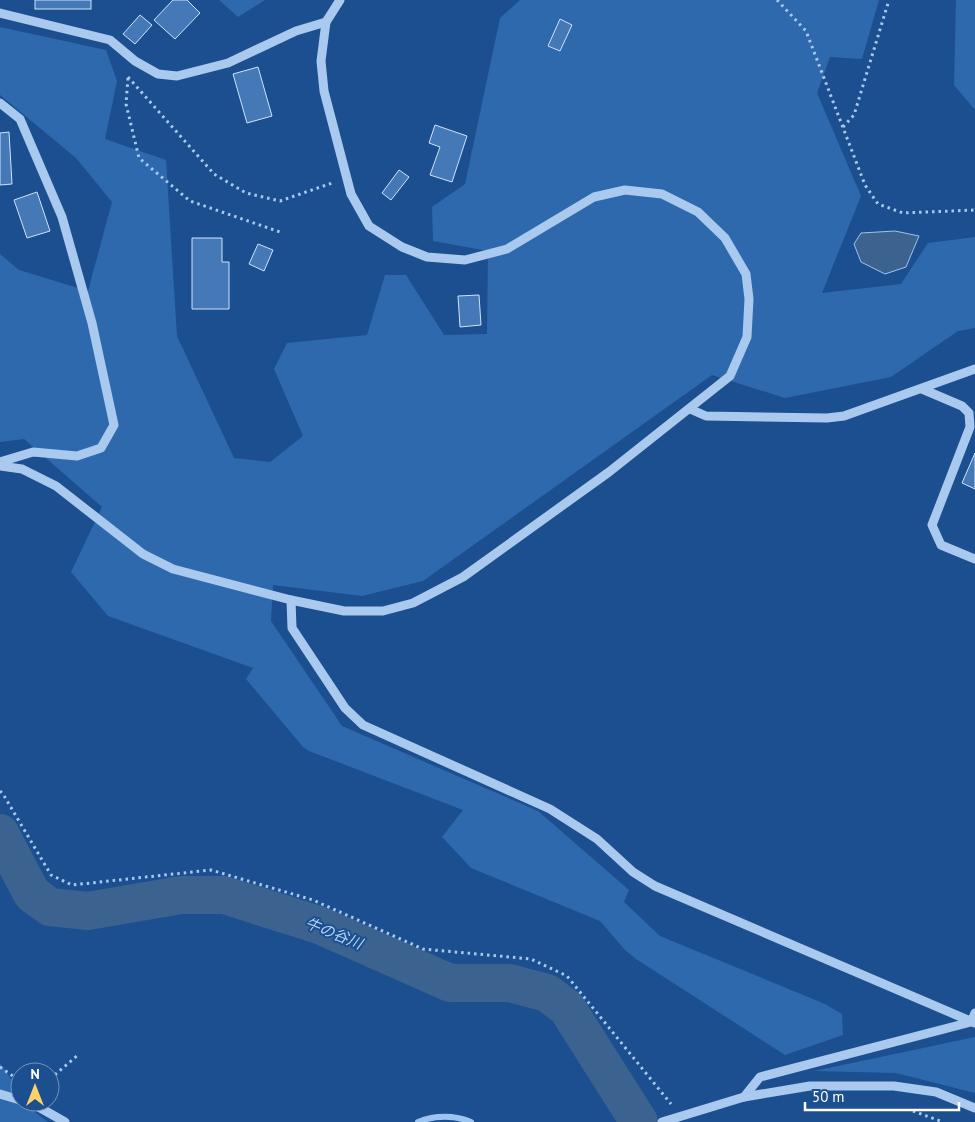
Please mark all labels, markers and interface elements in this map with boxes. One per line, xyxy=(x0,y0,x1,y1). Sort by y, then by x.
water label: 牛の谷川 xyxy=(303,913,367,954)
north arrow xyxy=(10,1062,60,1112)
text: N xyxy=(30,1065,40,1083)
scale bar xyxy=(805,1080,959,1112)
text: 50 m xyxy=(812,1087,845,1106)

